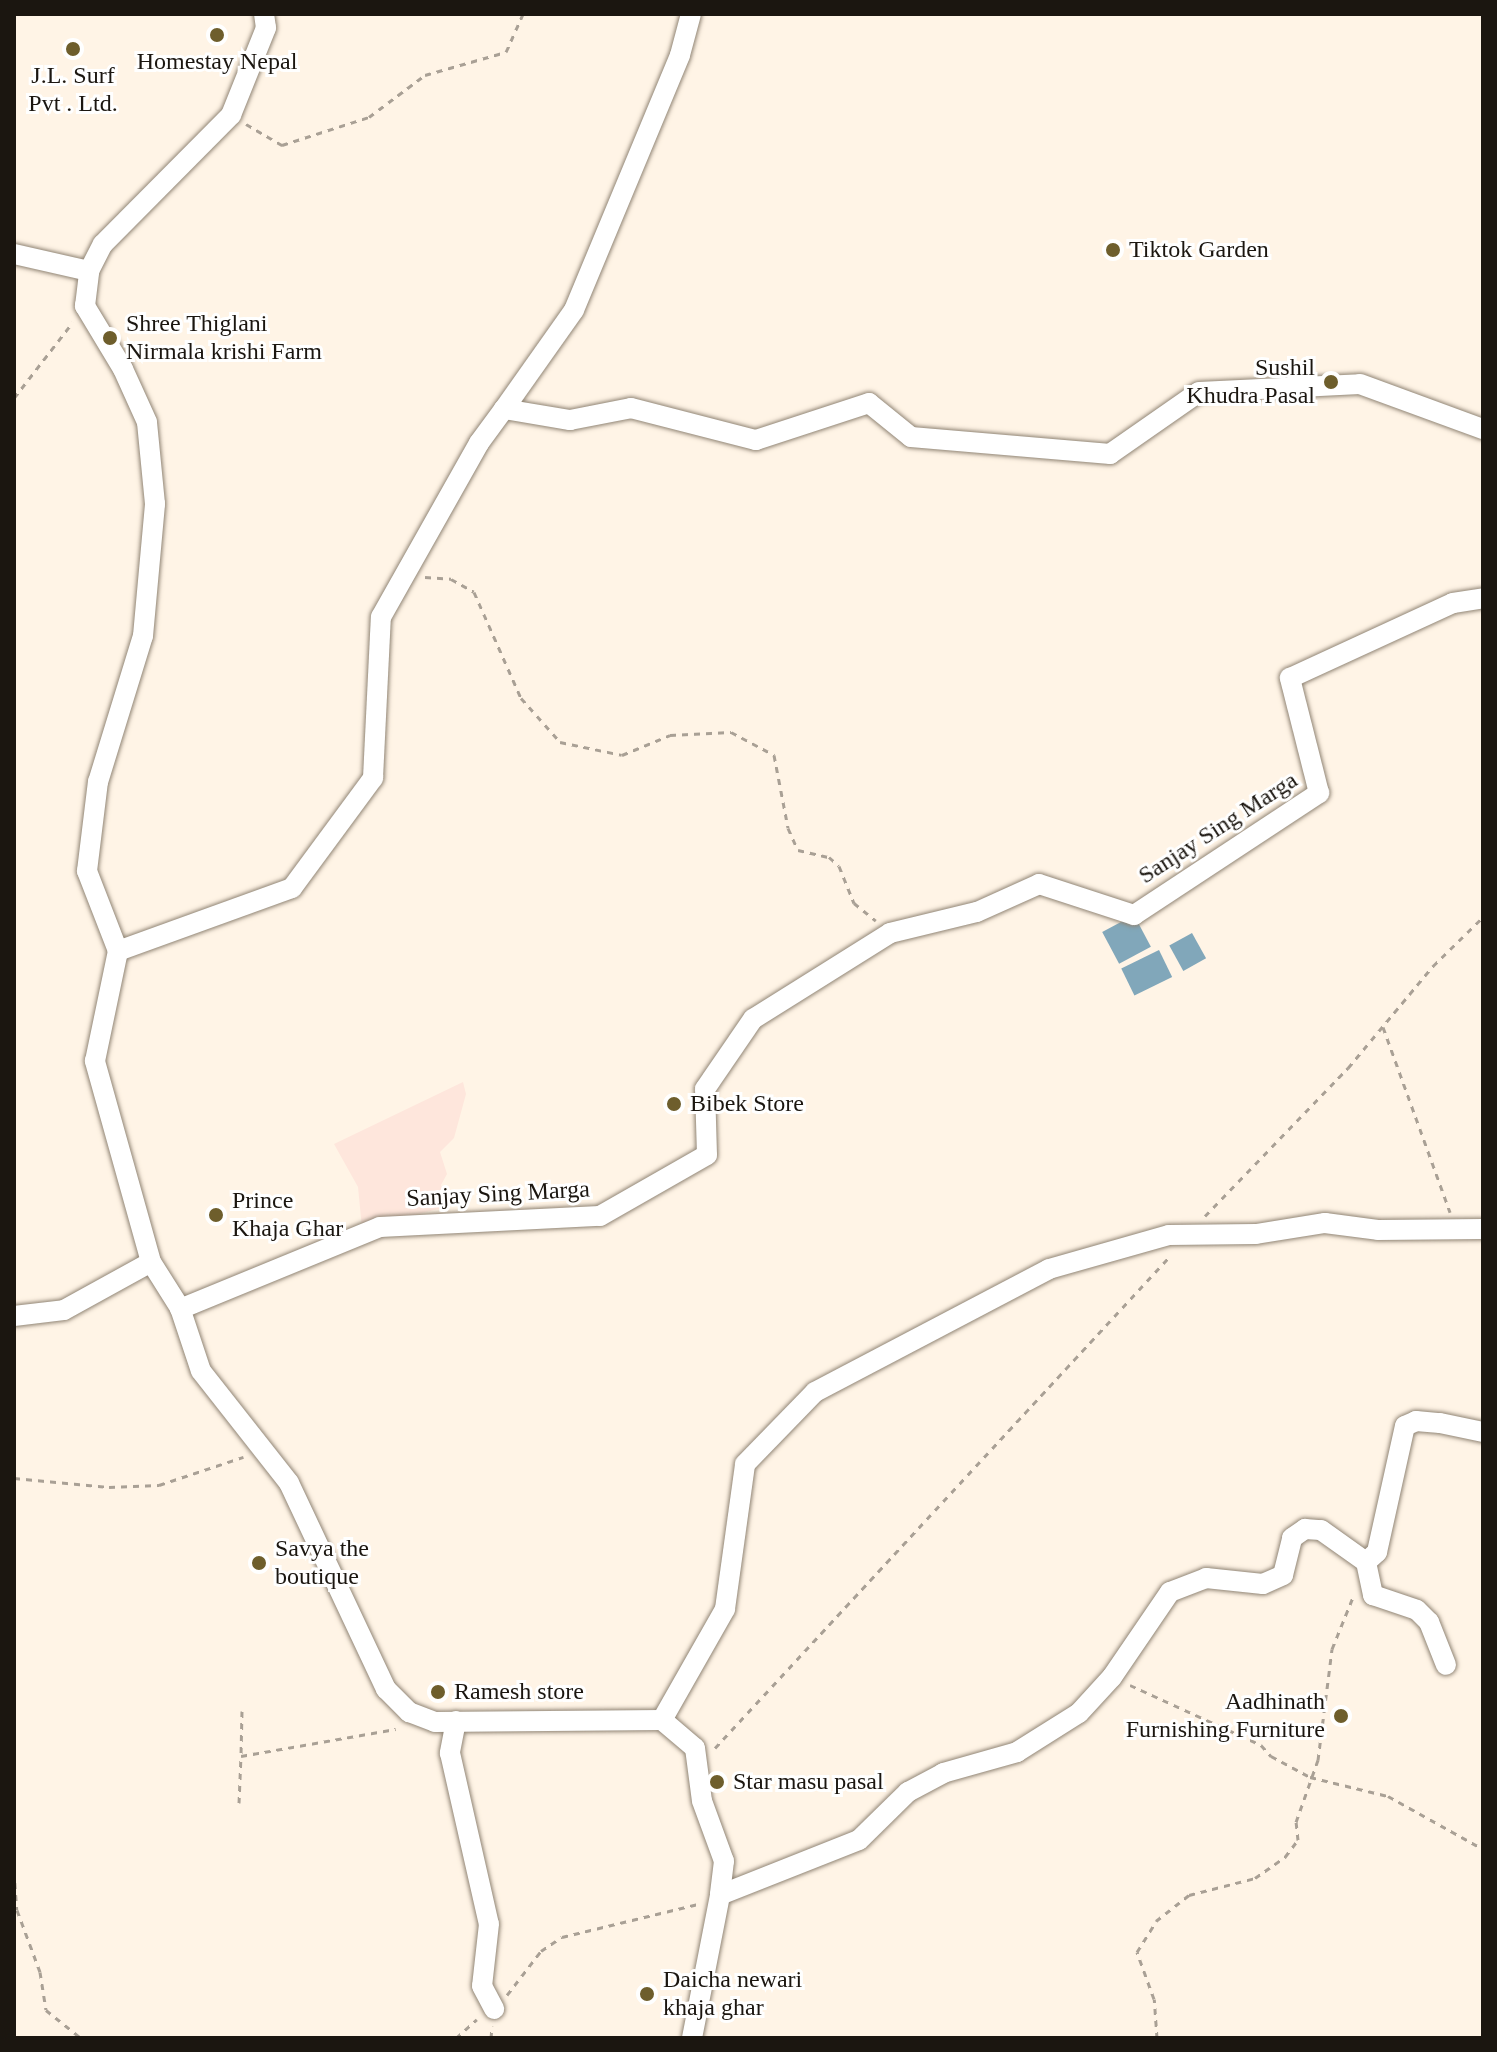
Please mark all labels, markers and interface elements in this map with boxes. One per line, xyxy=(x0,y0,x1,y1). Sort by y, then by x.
marker: Homestay Nepal xyxy=(208,26,226,44)
marker: J.L. Surf Pvt . Ltd. xyxy=(64,40,82,58)
place label: Homestay Nepal xyxy=(137,48,297,76)
place label: J.L. Surf Pvt . Ltd. xyxy=(28,62,118,118)
place label: Tiktok Garden xyxy=(1129,236,1269,264)
marker: Tiktok Garden xyxy=(1104,241,1122,259)
place label: Shree Thiglani Nirmala krishi Farm xyxy=(126,310,322,366)
marker: Shree Thiglani Nirmala krishi Farm xyxy=(101,329,119,347)
place label: Sushil Khudra Pasal xyxy=(1186,354,1315,410)
marker: Sushil Khudra Pasal xyxy=(1322,373,1340,391)
street label: Sanjay Sing Marga xyxy=(1133,766,1303,890)
place label: Bibek Store xyxy=(690,1090,804,1118)
marker: Bibek Store xyxy=(665,1095,683,1113)
street label: Sanjay Sing Marga xyxy=(406,1175,590,1213)
place label: Prince Khaja Ghar xyxy=(232,1187,343,1243)
marker: Prince Khaja Ghar xyxy=(207,1206,225,1224)
place label: Savya the boutique xyxy=(275,1535,369,1591)
marker: Savya the boutique xyxy=(250,1554,268,1572)
place label: Ramesh store xyxy=(454,1678,584,1706)
marker: Ramesh store xyxy=(429,1683,447,1701)
place label: Aadhinath Furnishing Furniture xyxy=(1126,1688,1325,1744)
marker: Aadhinath Furnishing Furniture xyxy=(1332,1707,1350,1725)
place label: Star masu pasal xyxy=(733,1768,884,1796)
marker: Star masu pasal xyxy=(708,1773,726,1791)
place label: Daicha newari khaja ghar xyxy=(663,1966,802,2022)
marker: Daicha newari khaja ghar xyxy=(638,1985,656,2003)

